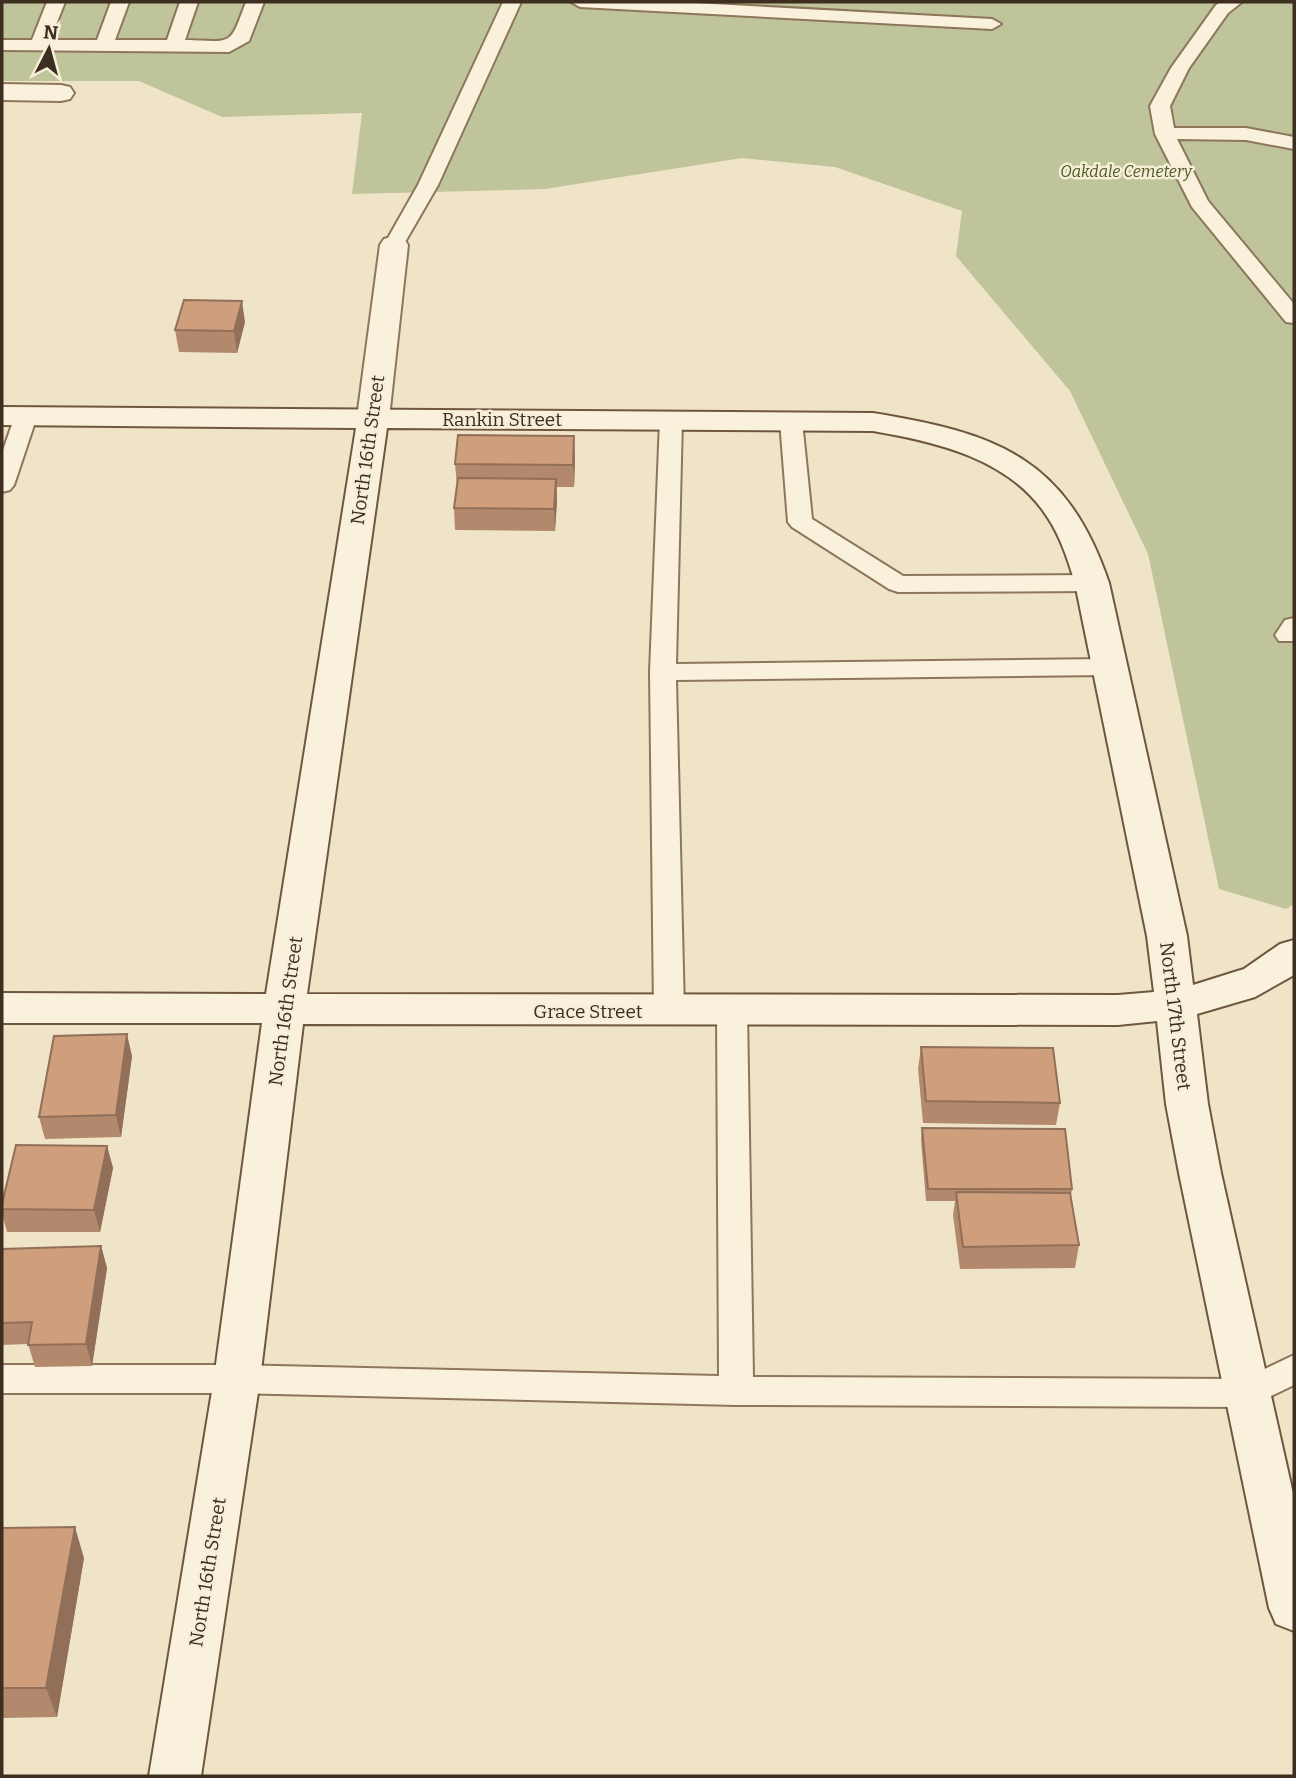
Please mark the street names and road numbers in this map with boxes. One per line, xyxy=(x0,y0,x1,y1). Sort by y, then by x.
street label: North 16th Street xyxy=(346,374,389,527)
street label: Rankin Street xyxy=(442,408,562,431)
street label: North 16th Street xyxy=(264,935,307,1088)
street label: North 17th Street xyxy=(1155,941,1196,1092)
street label: Grace Street xyxy=(533,1000,643,1023)
street label: North 16th Street xyxy=(184,1496,231,1649)

